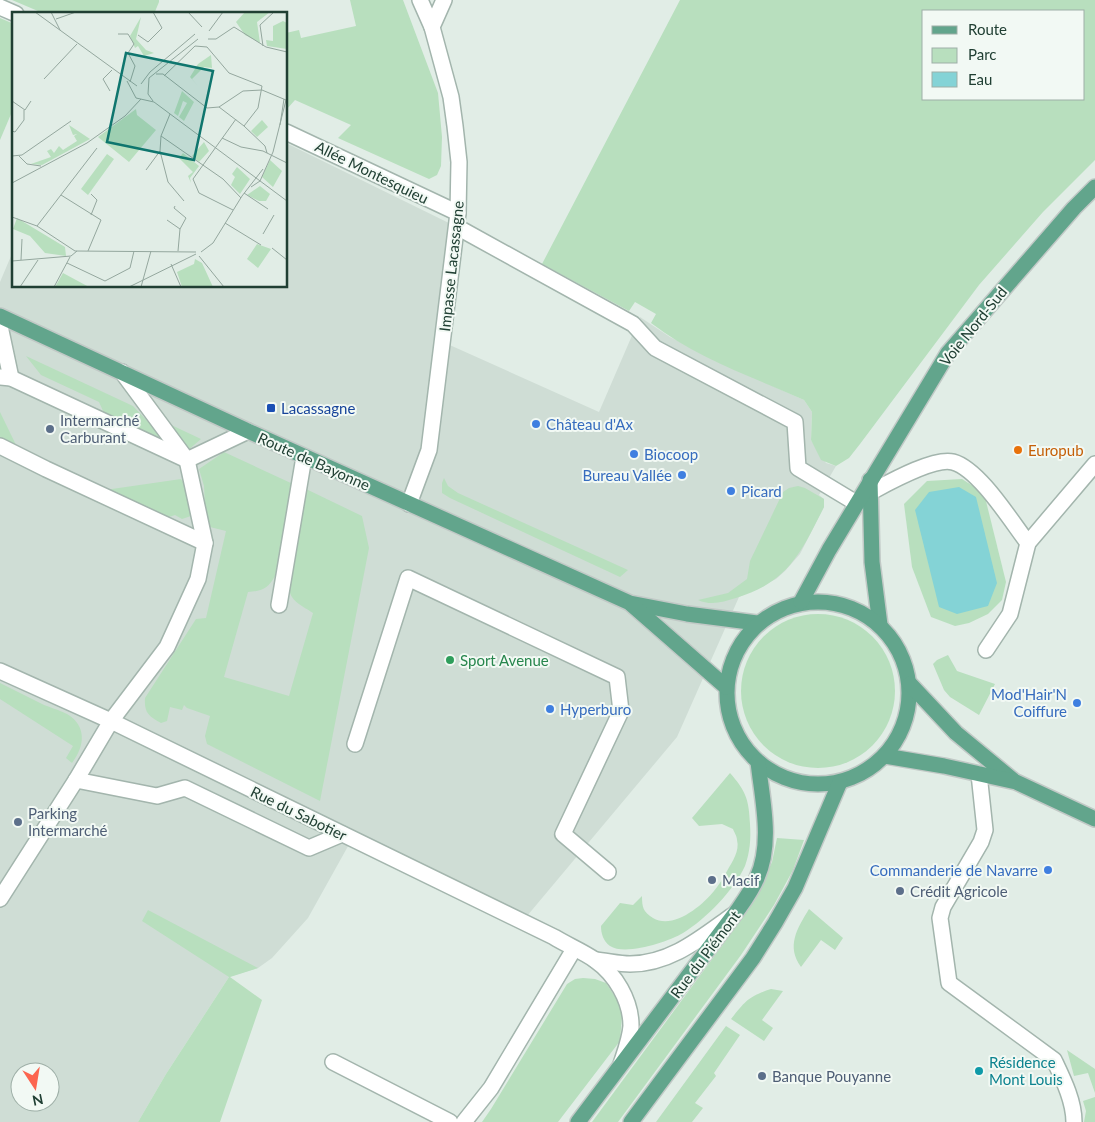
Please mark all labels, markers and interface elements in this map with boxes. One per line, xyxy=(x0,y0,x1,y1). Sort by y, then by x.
legend xyxy=(922,10,1085,100)
inset map xyxy=(12,12,288,288)
text: Route xyxy=(968,20,1007,38)
text: Parc xyxy=(968,45,997,63)
text: Eau xyxy=(968,70,992,88)
street label: Allée Montesquieu xyxy=(312,137,432,207)
street label: Impasse Lacassagne xyxy=(435,200,467,332)
street label: Voie Nord-Sud xyxy=(936,283,1010,369)
place label: Lacassagne xyxy=(281,399,355,417)
marker: Lacassagne xyxy=(265,402,277,414)
place label: Intermarché Carburant xyxy=(60,411,140,446)
place label: Château d'Ax xyxy=(546,415,633,433)
marker: Château d'Ax xyxy=(530,418,542,430)
marker: Intermarché Carburant xyxy=(44,423,56,435)
street label: Route de Bayonne xyxy=(255,428,373,494)
place label: Europub xyxy=(1028,441,1084,459)
marker: Europub xyxy=(1012,444,1024,456)
place label: Biocoop xyxy=(644,445,698,463)
marker: Biocoop xyxy=(628,448,640,460)
place label: Bureau Vallée xyxy=(582,466,672,484)
marker: Bureau Vallée xyxy=(676,469,688,481)
place label: Picard xyxy=(741,482,782,500)
marker: Picard xyxy=(725,485,737,497)
place label: Sport Avenue xyxy=(460,651,549,669)
marker: Sport Avenue xyxy=(444,654,456,666)
place label: Mod'Hair'N Coiffure xyxy=(991,685,1067,720)
marker: Mod'Hair'N Coiffure xyxy=(1071,697,1083,709)
place label: Hyperburo xyxy=(560,700,631,718)
marker: Hyperburo xyxy=(544,703,556,715)
street label: Rue du Sabotier xyxy=(248,782,350,844)
place label: Parking Intermarché xyxy=(28,804,108,839)
marker: Parking Intermarché xyxy=(12,816,24,828)
place label: Commanderie de Navarre xyxy=(870,861,1038,879)
marker: Commanderie de Navarre xyxy=(1042,864,1054,876)
place label: Macif xyxy=(722,871,760,889)
marker: Macif xyxy=(706,874,718,886)
place label: Crédit Agricole xyxy=(910,882,1008,900)
marker: Crédit Agricole xyxy=(894,885,906,897)
street label: Rue du Piémont xyxy=(666,906,744,1001)
place label: Résidence Mont Louis xyxy=(989,1053,1063,1088)
north arrow xyxy=(10,1062,60,1112)
marker: Résidence Mont Louis xyxy=(973,1065,985,1077)
place label: Banque Pouyanne xyxy=(772,1067,891,1085)
marker: Banque Pouyanne xyxy=(756,1070,768,1082)
text: N xyxy=(31,1091,45,1110)

